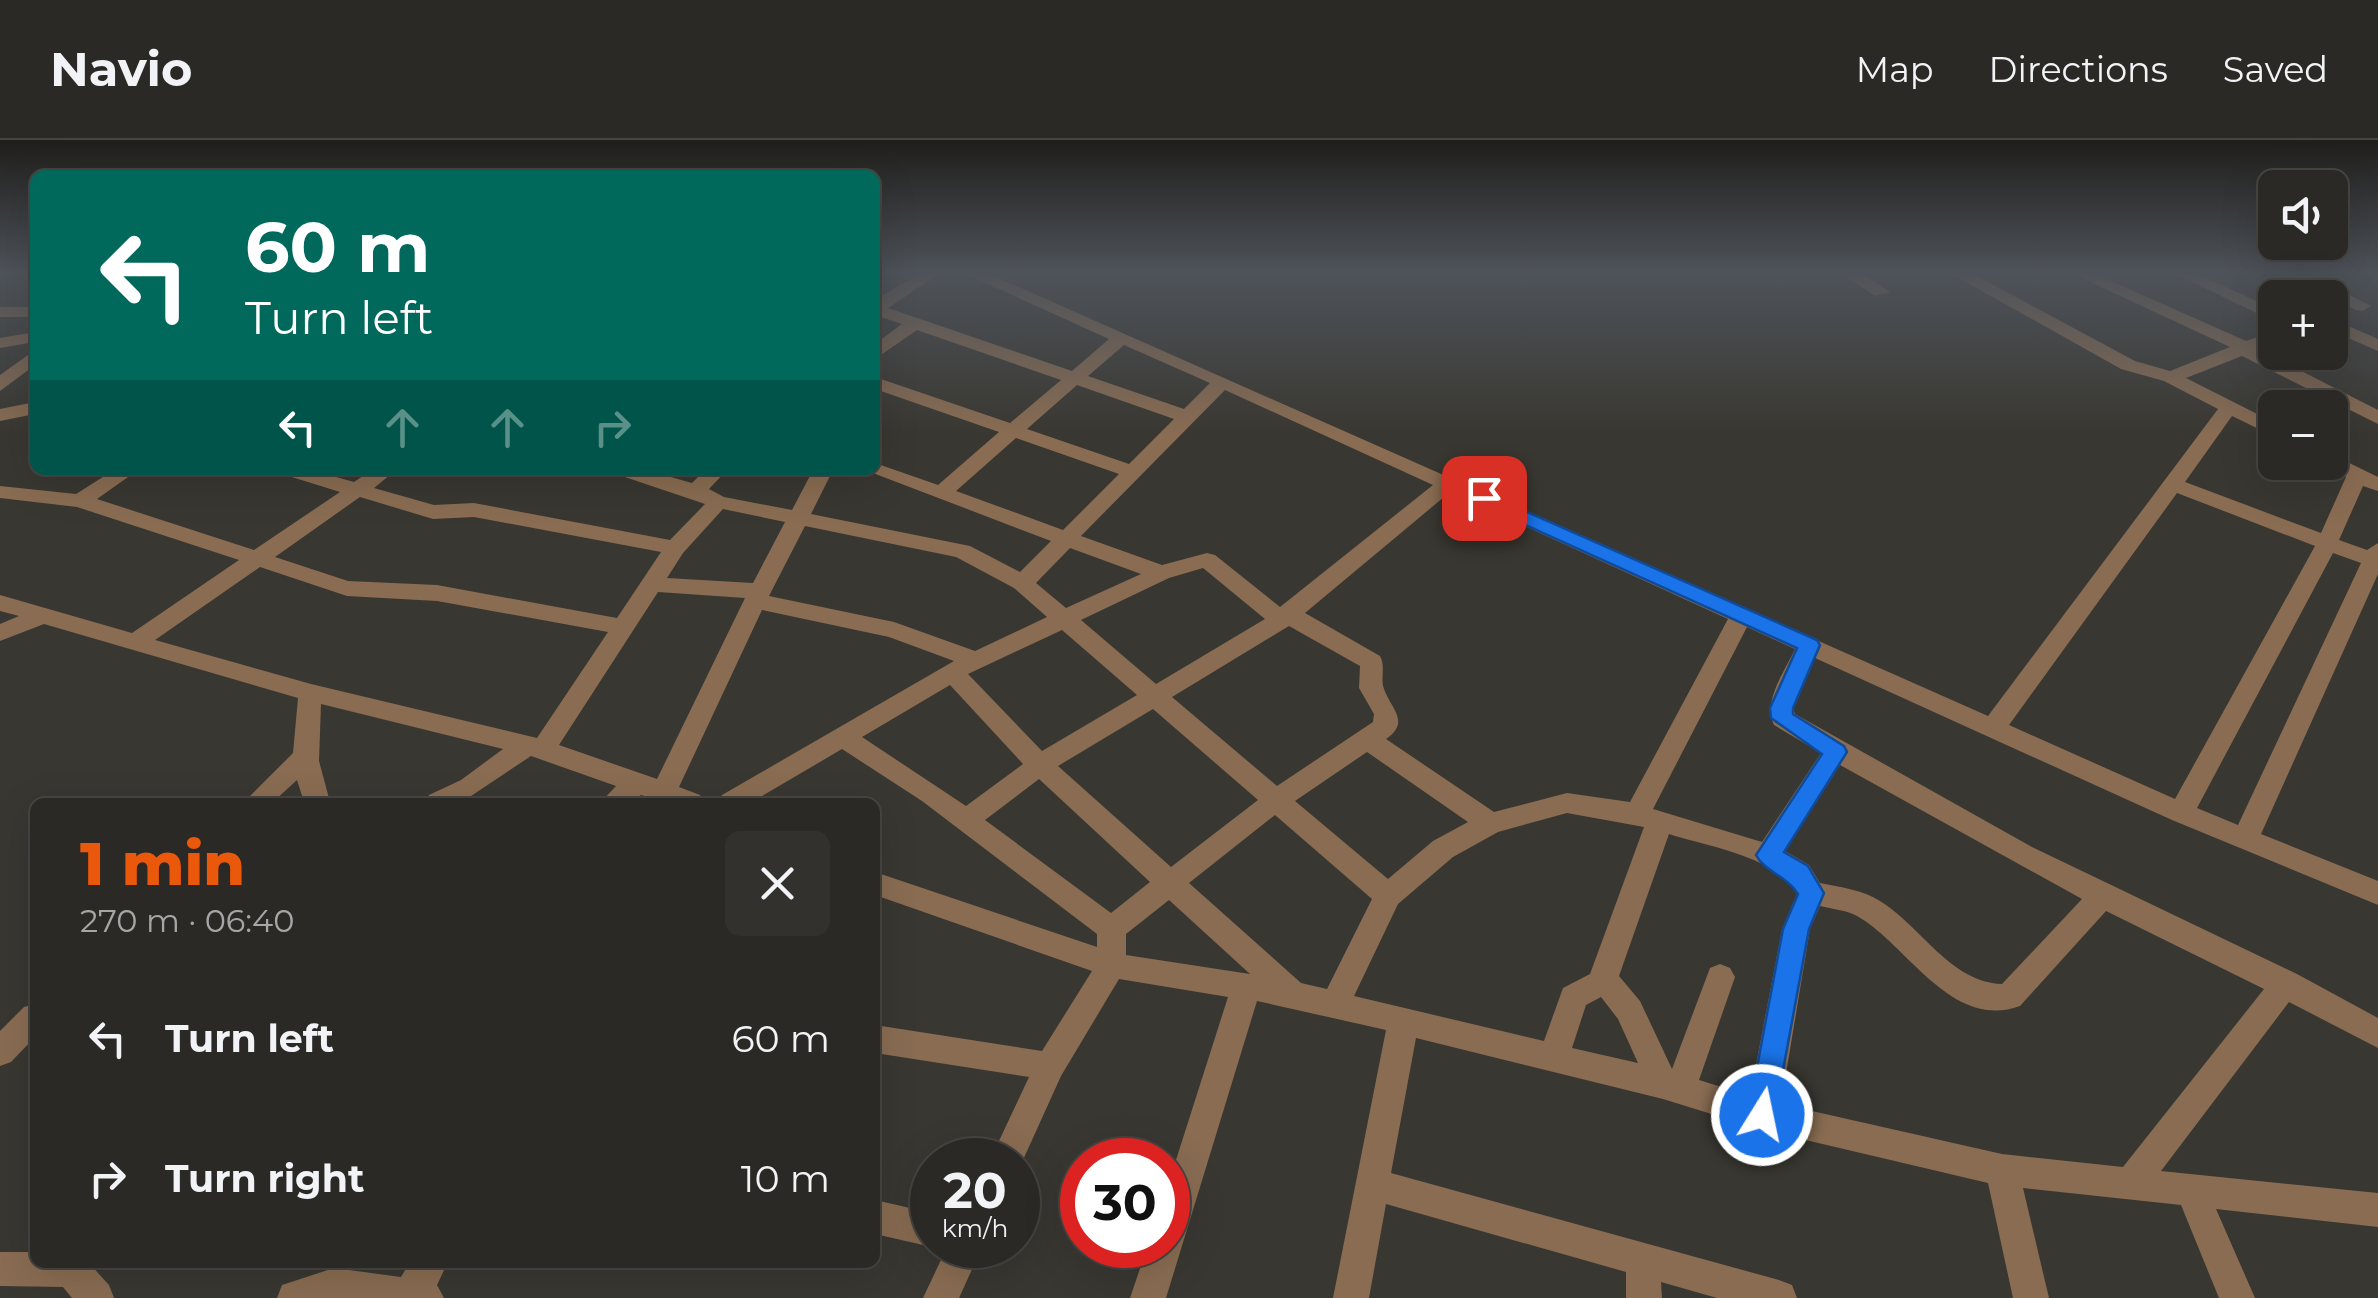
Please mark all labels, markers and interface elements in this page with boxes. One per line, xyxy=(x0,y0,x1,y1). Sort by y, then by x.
text: Navio xyxy=(50,40,193,98)
text: Map xyxy=(1856,48,1934,91)
text: Directions xyxy=(1989,48,2168,91)
text: Saved xyxy=(2223,48,2328,91)
map controls xyxy=(2258,170,2348,480)
button: sound xyxy=(2258,170,2348,260)
text: 60 m xyxy=(245,204,430,290)
icon: left xyxy=(80,210,210,340)
button: + xyxy=(2258,280,2348,370)
text: Turn left xyxy=(245,290,433,345)
button: − xyxy=(2258,390,2348,480)
icon: left xyxy=(270,400,325,455)
icon: ahead xyxy=(375,400,430,455)
icon: ahead xyxy=(480,400,535,455)
icon: right xyxy=(585,400,640,455)
pin xyxy=(1442,456,1527,541)
icon: arrive xyxy=(1457,471,1512,526)
text: 1 min xyxy=(80,827,245,900)
button: close xyxy=(725,831,830,936)
text: 270 m · 06:40 xyxy=(80,901,294,940)
icon: left xyxy=(80,1011,135,1066)
text: Turn left xyxy=(165,1015,334,1062)
text: 60 m xyxy=(731,1015,830,1062)
position arrow xyxy=(1710,1063,1814,1167)
speed limit sign: 30 xyxy=(1060,1138,1190,1268)
icon: right xyxy=(80,1151,135,1206)
text: Turn right xyxy=(165,1155,364,1202)
text: 10 m xyxy=(741,1155,830,1202)
text: 20 xyxy=(943,1160,1007,1221)
text: km/h xyxy=(942,1213,1008,1243)

